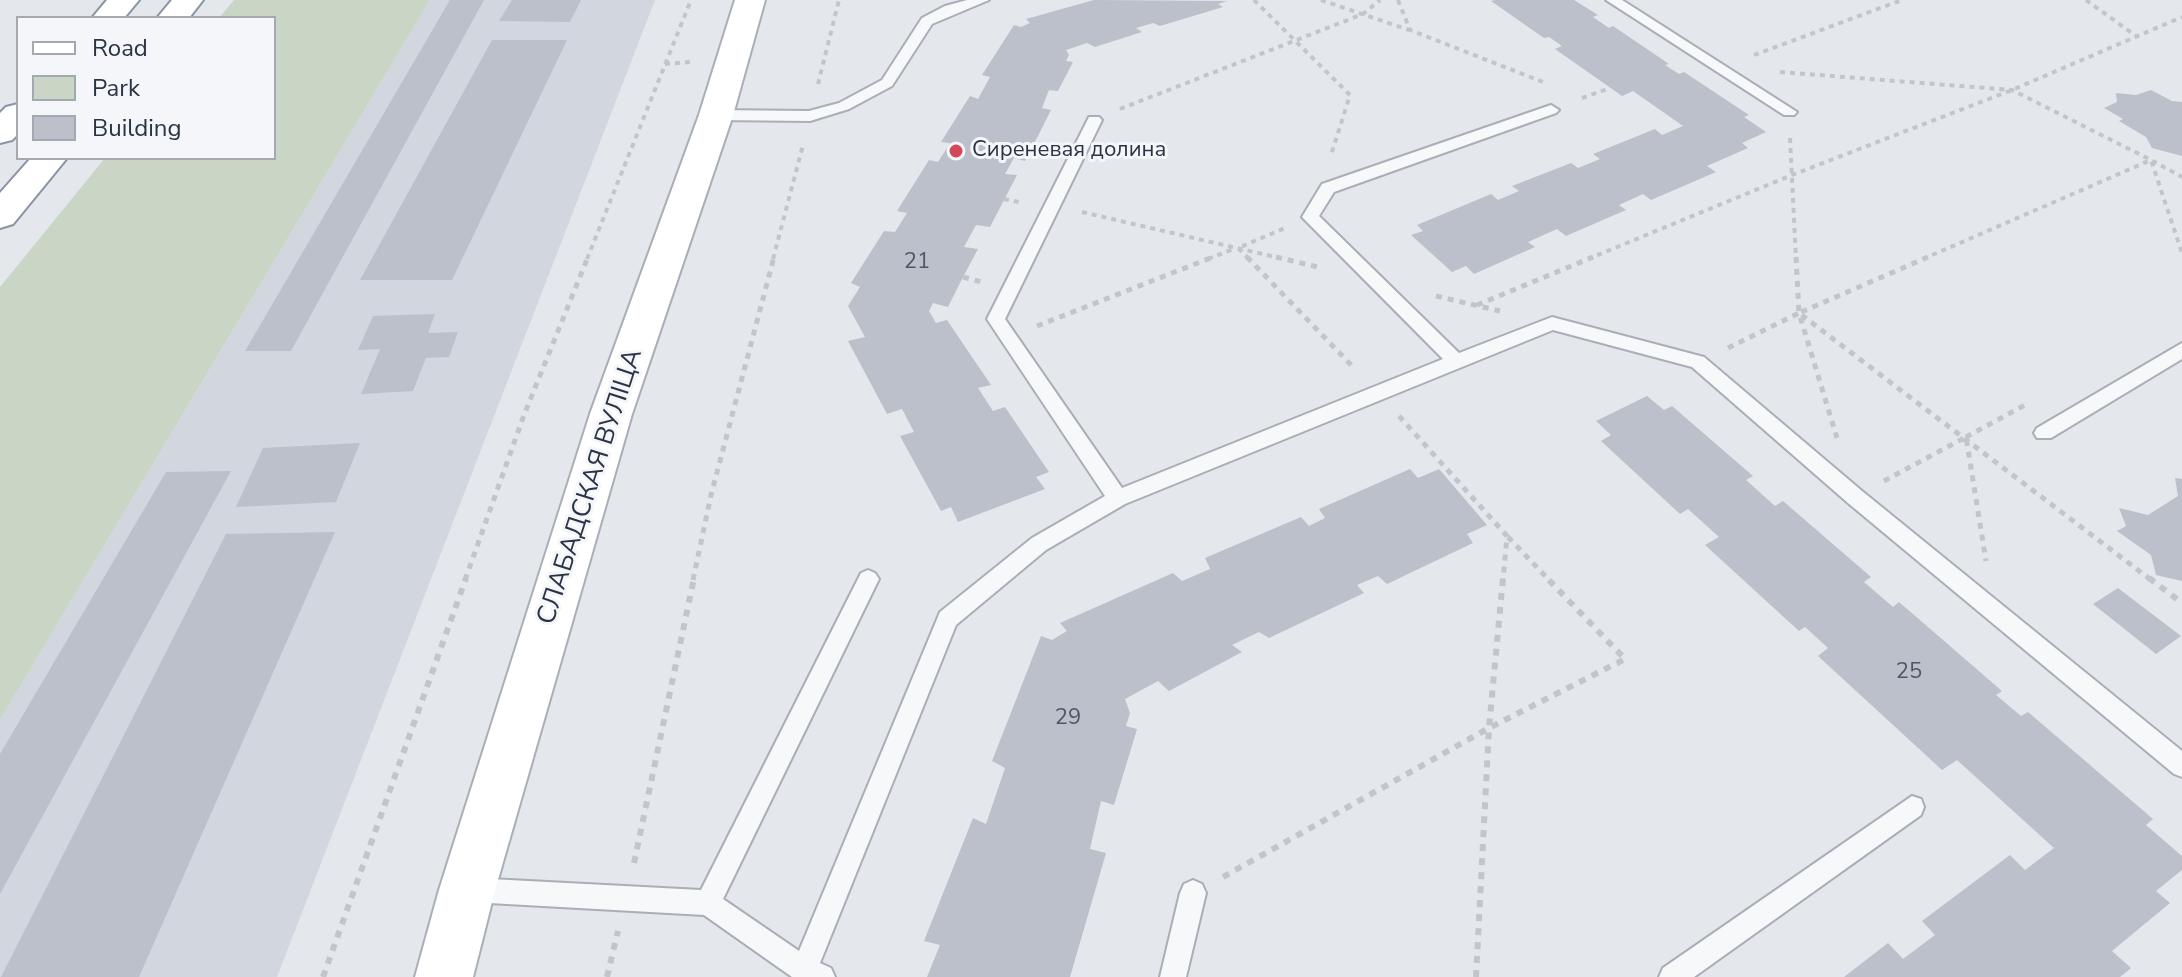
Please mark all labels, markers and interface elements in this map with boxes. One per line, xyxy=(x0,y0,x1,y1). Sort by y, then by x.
legend xyxy=(16,16,276,160)
text: Road xyxy=(92,32,148,64)
text: Park xyxy=(92,72,140,104)
text: Building xyxy=(92,112,182,144)
place label: Сиреневая долина xyxy=(972,138,1166,164)
marker: Сиреневая долина xyxy=(947,142,965,160)
house number: 21 xyxy=(904,250,930,276)
street label: СЛАБАДСКАЯ ВУЛІЦА xyxy=(532,345,650,629)
house number: 25 xyxy=(1896,660,1922,686)
house number: 29 xyxy=(1055,706,1081,732)

